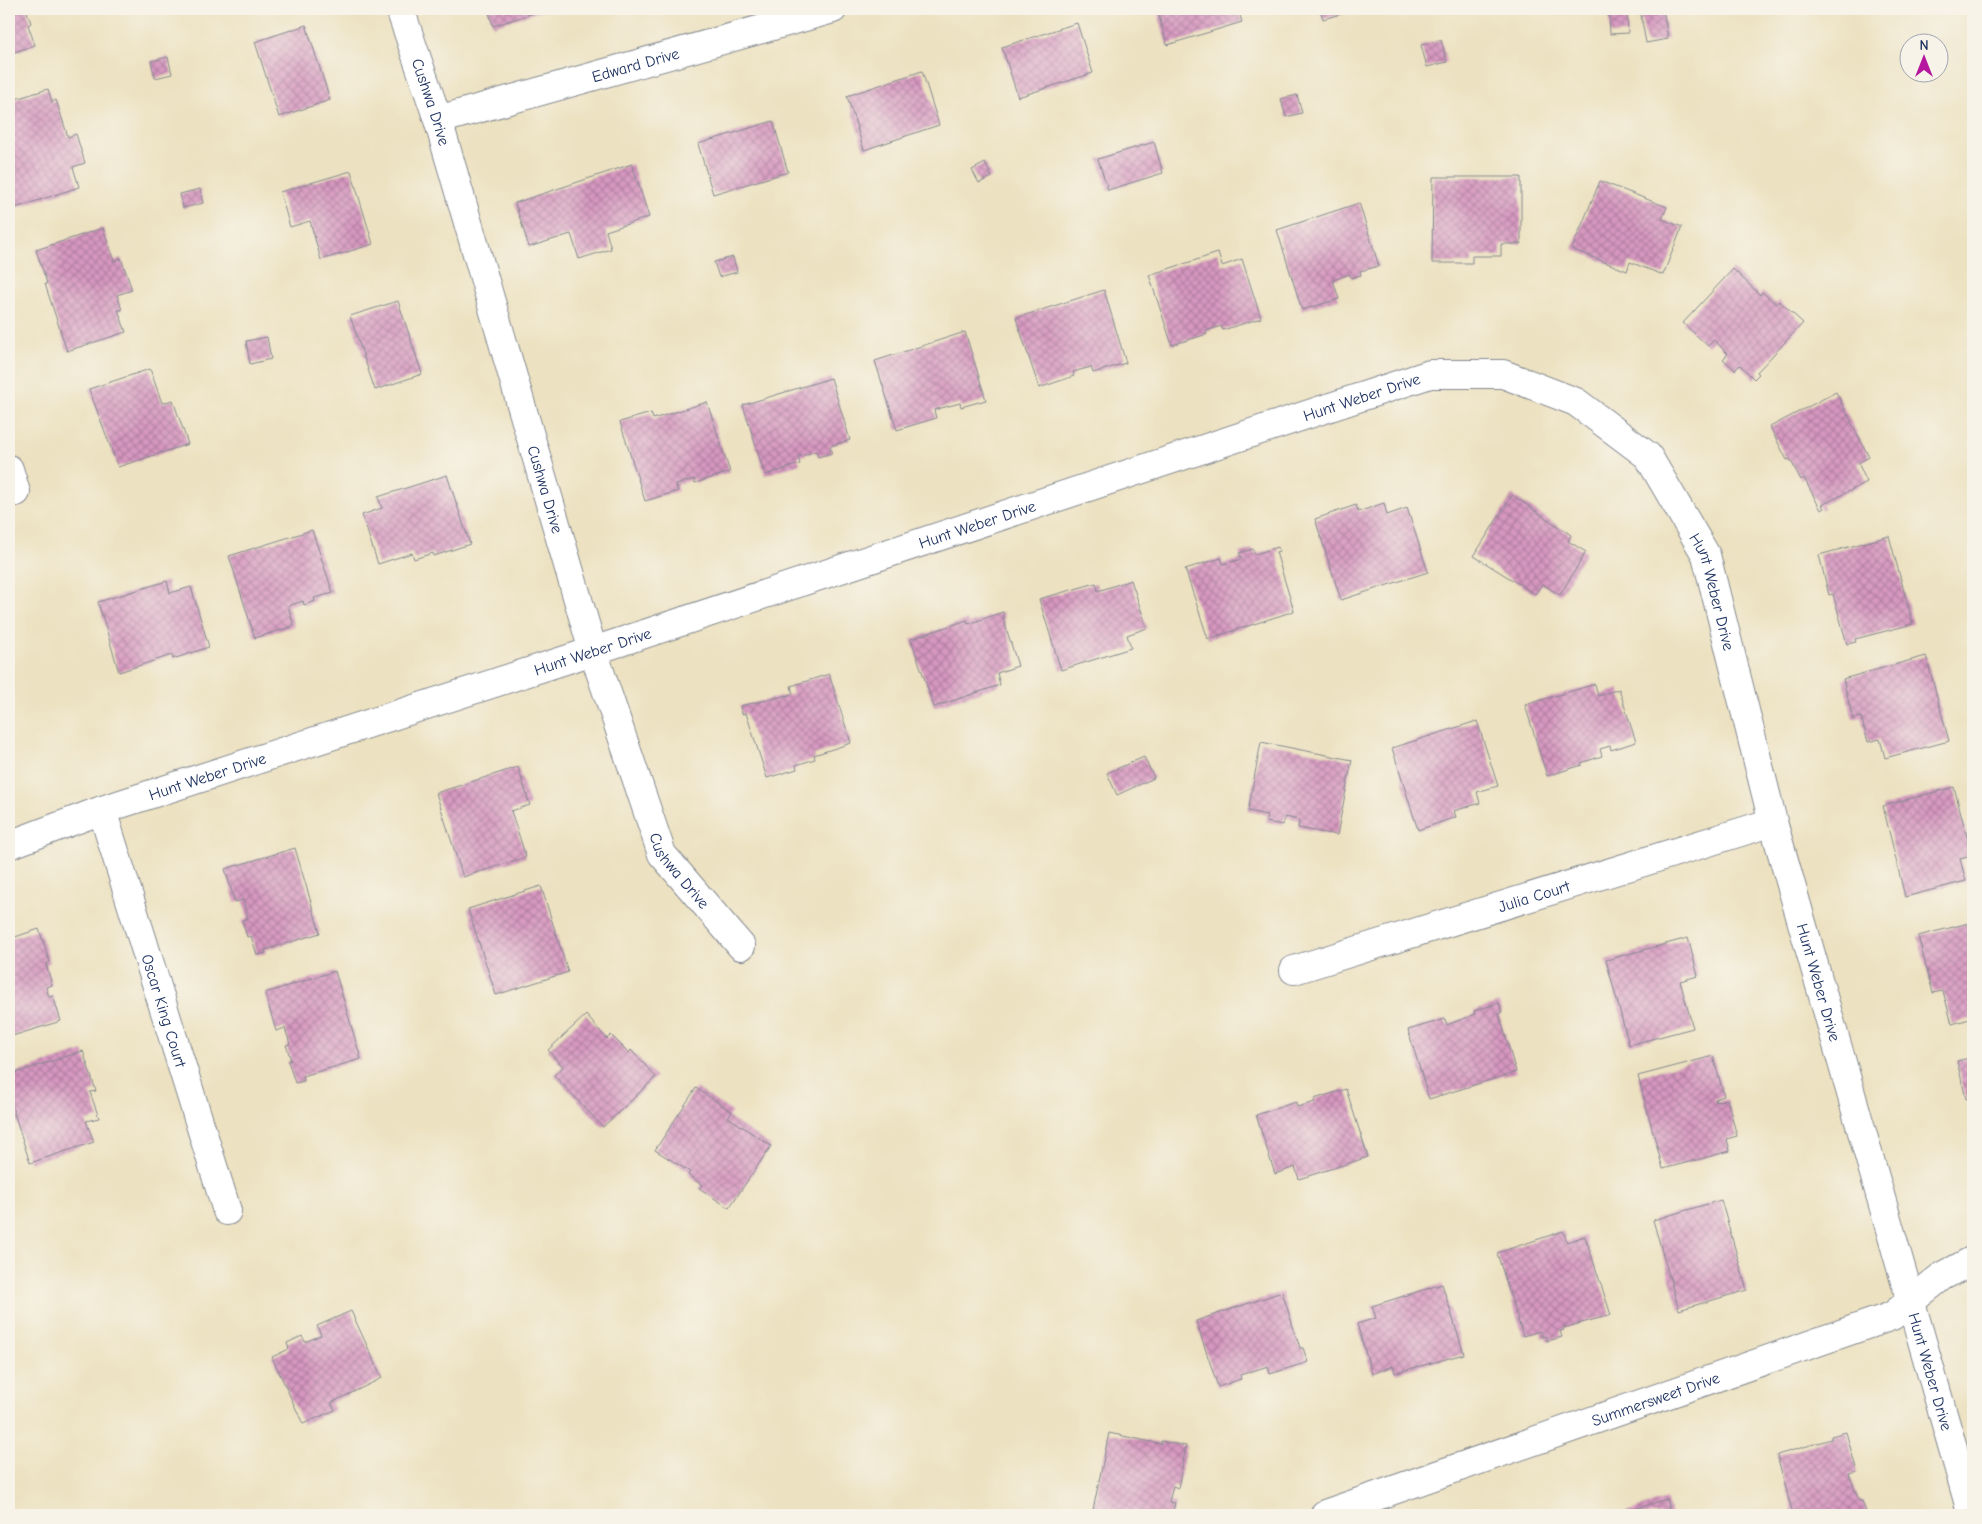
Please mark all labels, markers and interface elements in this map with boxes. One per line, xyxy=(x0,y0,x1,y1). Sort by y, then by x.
north arrow xyxy=(1900,32,1950,82)
text: N xyxy=(1919,37,1929,54)
street label: Edward Drive xyxy=(590,45,681,86)
street label: Cushwa Drive xyxy=(408,56,453,148)
street label: Hunt Weber Drive xyxy=(1301,370,1423,425)
street label: Cushwa Drive xyxy=(523,444,566,536)
street label: Hunt Weber Drive xyxy=(917,497,1038,553)
street label: Hunt Weber Drive xyxy=(1685,530,1738,653)
street label: Hunt Weber Drive xyxy=(532,624,654,679)
street label: Hunt Weber Drive xyxy=(147,749,268,804)
street label: Cushwa Drive xyxy=(645,830,713,912)
street label: Julia Court xyxy=(1496,877,1572,916)
street label: Hunt Weber Drive xyxy=(1793,921,1844,1044)
street label: Oscar King Court xyxy=(137,952,190,1070)
street label: Hunt Weber Drive xyxy=(1904,1311,1955,1433)
street label: Summersweet Drive xyxy=(1589,1369,1722,1430)

